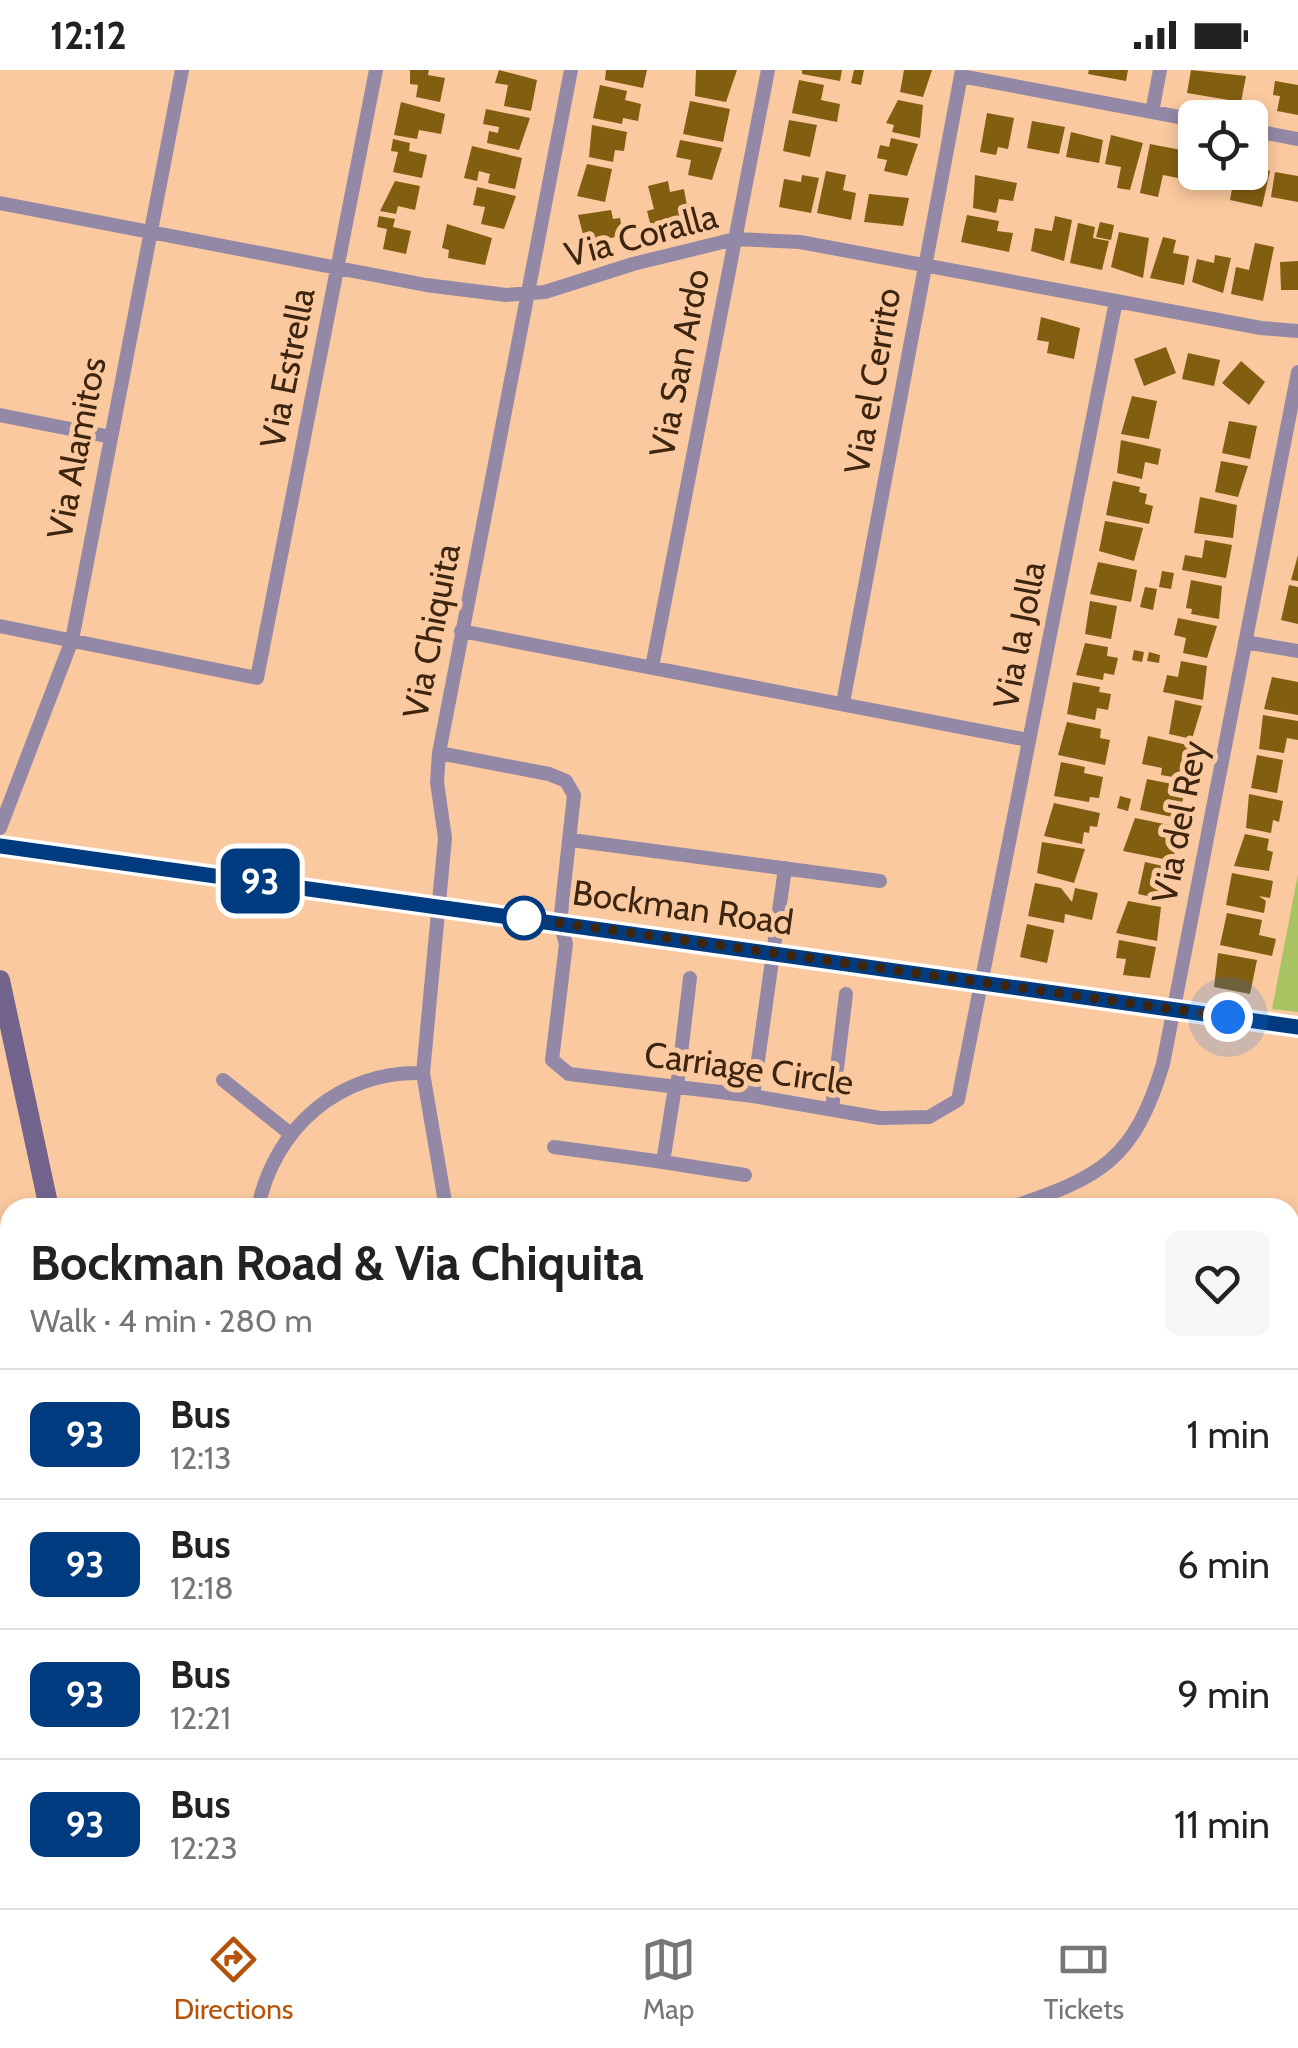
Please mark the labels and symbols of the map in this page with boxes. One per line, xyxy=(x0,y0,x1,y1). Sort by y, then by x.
street label: Via Coralla xyxy=(560,194,722,276)
street label: Via San Ardo xyxy=(640,265,718,461)
street label: Via Estrella xyxy=(250,284,324,452)
street label: Via el Cerrito xyxy=(834,284,910,478)
street label: Via Alamitos xyxy=(37,353,115,543)
street label: Via Chiquita xyxy=(393,540,469,722)
street label: Via la Jolla xyxy=(984,558,1054,712)
street label: Via del Rey xyxy=(1142,737,1216,907)
line badge: 93 xyxy=(215,848,305,914)
street label: Bockman Road xyxy=(570,870,796,944)
unlabelled marker xyxy=(503,897,545,939)
your location xyxy=(1203,992,1253,1042)
street label: Carriage Circle xyxy=(642,1032,856,1104)

